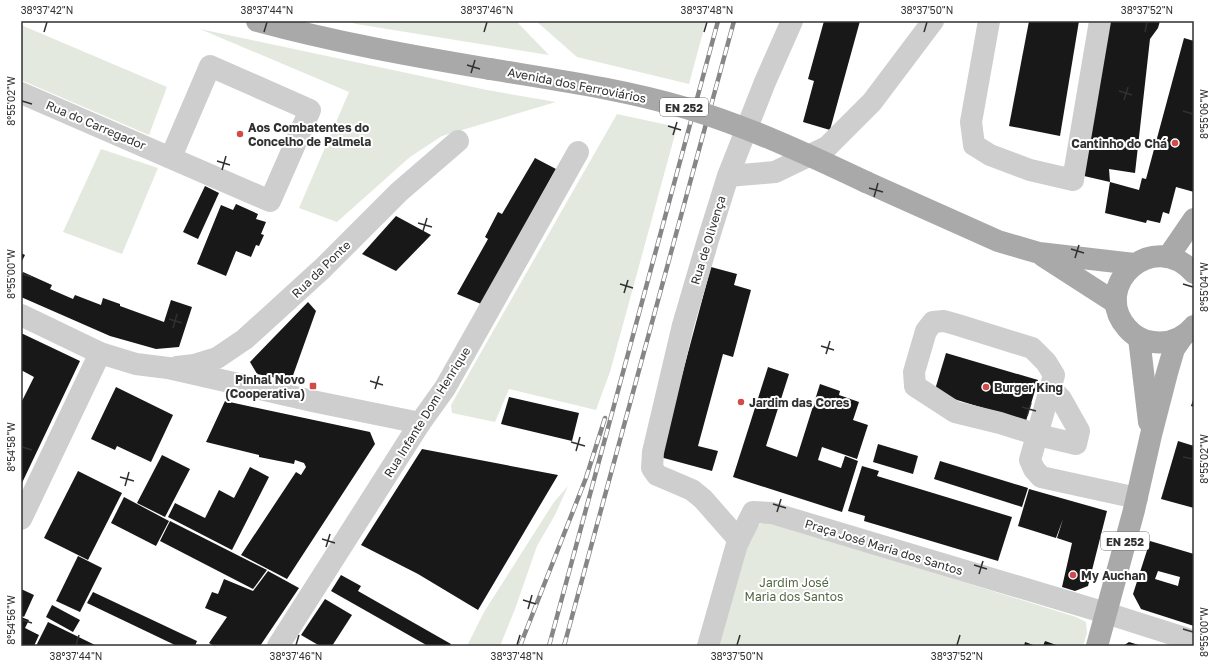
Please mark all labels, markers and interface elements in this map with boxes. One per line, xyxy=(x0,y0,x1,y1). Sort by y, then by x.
text: 38°37'42"N xyxy=(21,4,73,16)
text: 38°37'44"N xyxy=(241,4,293,16)
text: 38°37'46"N xyxy=(461,4,513,16)
text: 38°37'48"N xyxy=(681,4,733,16)
text: 38°37'50"N xyxy=(901,4,953,16)
text: 38°37'52"N xyxy=(1121,4,1173,16)
street label: Avenida dos Ferroviários xyxy=(506,64,648,106)
text: 8°55'02"W xyxy=(5,76,17,126)
text: 8°55'06"W xyxy=(1198,89,1210,139)
street label: Rua do Carregador xyxy=(44,97,149,153)
road number: EN 252 xyxy=(660,98,708,116)
place label: Aos Combatentes do Concelho de Palmela xyxy=(248,120,371,149)
marker: Aos Combatentes do Concelho de Palmela xyxy=(235,129,245,139)
place label: Cantinho do Chá xyxy=(1071,136,1167,151)
marker: Cantinho do Chá xyxy=(1170,138,1180,148)
street label: Rua de Olivença xyxy=(687,194,729,286)
street label: Rua da Ponte xyxy=(288,237,354,301)
text: 8°55'00"W xyxy=(5,249,17,299)
text: 8°55'04"W xyxy=(1198,262,1210,312)
street label: Rua Infante Dom Henrique xyxy=(381,344,473,480)
place label: Pinhal Novo (Cooperativa) xyxy=(225,372,305,401)
place label: Burger King xyxy=(994,380,1063,395)
marker: Pinhal Novo (Cooperativa) xyxy=(308,381,318,391)
marker: Burger King xyxy=(981,382,991,392)
place label: Jardim das Cores xyxy=(749,395,850,410)
marker: Jardim das Cores xyxy=(736,397,746,407)
text: 8°54'58"W xyxy=(5,422,17,472)
text: 8°55'02"W xyxy=(1198,434,1210,484)
street label: Praça José Maria dos Santos xyxy=(803,516,965,578)
road number: EN 252 xyxy=(1101,532,1149,550)
place label: My Auchan xyxy=(1081,568,1146,583)
marker: My Auchan xyxy=(1068,570,1078,580)
park label: Jardim José Maria dos Santos xyxy=(745,575,843,604)
text: 8°54'56"W xyxy=(5,595,17,645)
text: 8°55'00"W xyxy=(1198,607,1210,657)
text: 38°37'44"N xyxy=(50,650,102,662)
text: 38°37'46"N xyxy=(270,650,322,662)
text: 38°37'48"N xyxy=(491,650,543,662)
text: 38°37'50"N xyxy=(711,650,763,662)
text: 38°37'52"N xyxy=(931,650,983,662)

